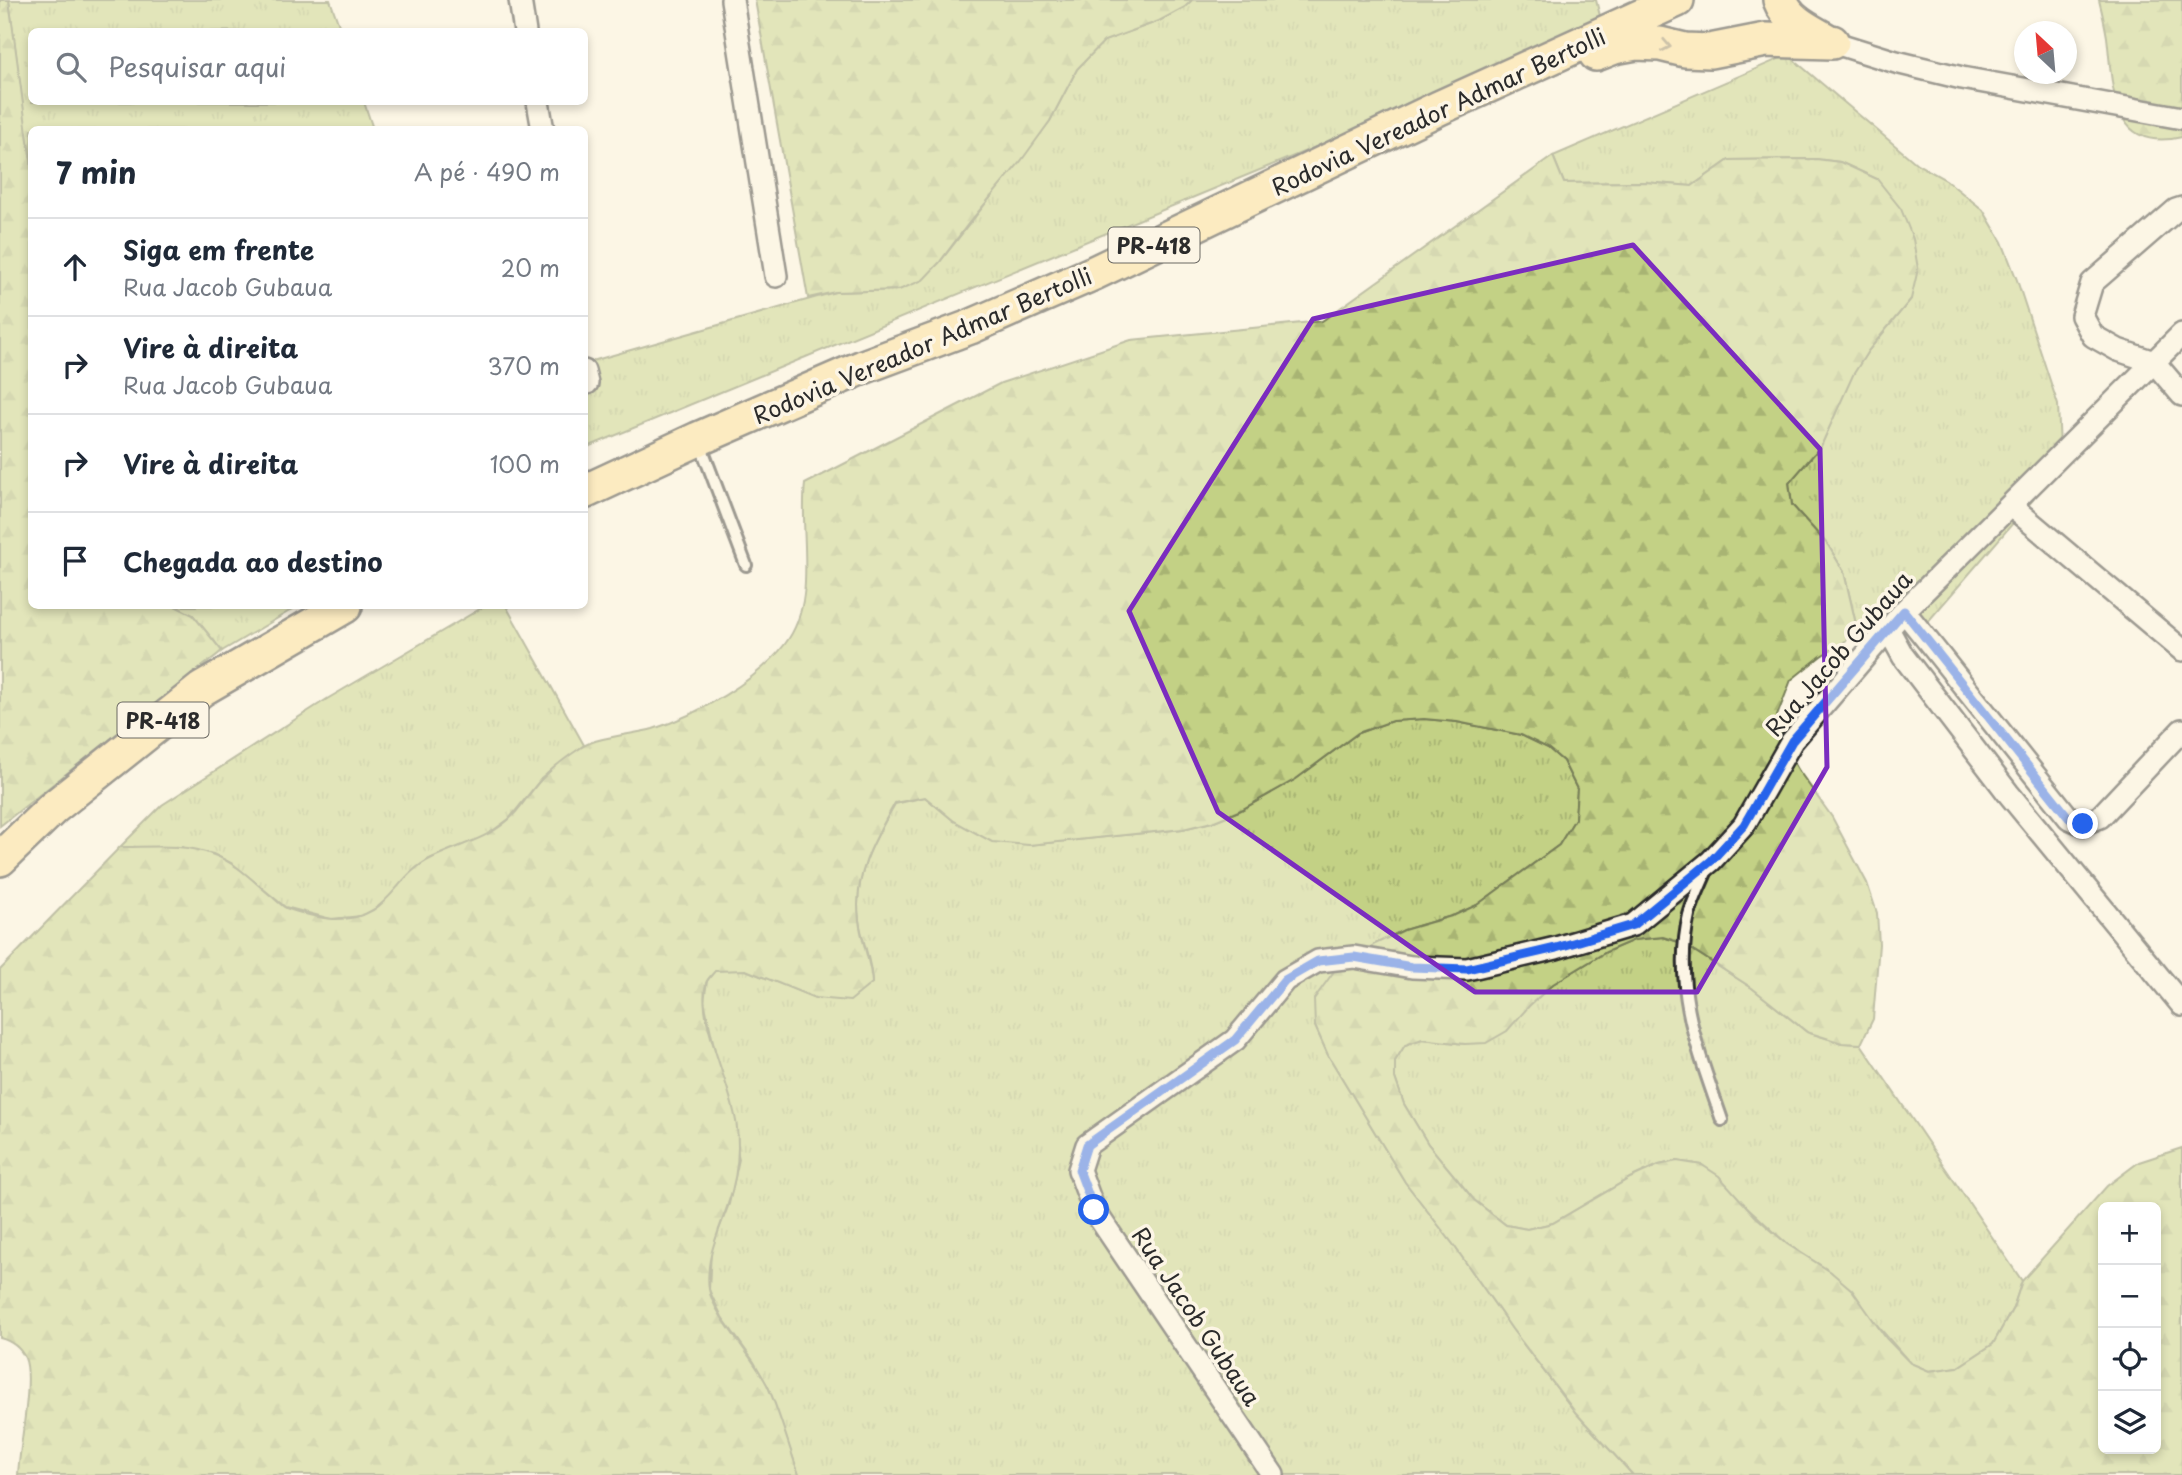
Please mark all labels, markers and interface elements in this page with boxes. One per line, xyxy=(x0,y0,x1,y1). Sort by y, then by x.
street label: Rodovia Vereador Admar Bertolli xyxy=(1265,18,1611,204)
north arrow xyxy=(2014,21,2077,84)
search box xyxy=(28,28,588,105)
one-way arrow xyxy=(1660,38,1672,53)
text: Pesquisar aqui xyxy=(108,47,286,86)
icon: search xyxy=(52,48,90,86)
text: 7 min xyxy=(56,149,137,194)
text: A pé · 490 m xyxy=(414,154,560,189)
road number: PR-418 xyxy=(1108,228,1200,262)
text: Siga em frente xyxy=(123,230,314,269)
icon: ahead xyxy=(56,248,94,286)
text: 20 m xyxy=(501,250,560,285)
street label: Rodovia Vereador Admar Bertolli xyxy=(747,258,1097,432)
text: Rua Jacob Gubaua xyxy=(123,269,332,304)
text: Vire à direita xyxy=(123,328,298,367)
icon: right xyxy=(56,346,94,384)
text: 370 m xyxy=(487,348,560,383)
text: Rua Jacob Gubaua xyxy=(123,367,332,402)
icon: right xyxy=(56,444,94,482)
text: Vire à direita xyxy=(123,444,298,483)
text: 100 m xyxy=(490,446,560,481)
icon: arrive xyxy=(56,542,94,580)
text: Chegada ao destino xyxy=(123,542,382,581)
street label: Rua Jacob Gubaua xyxy=(1756,562,1920,743)
road number: PR-418 xyxy=(118,702,208,738)
route end xyxy=(2067,808,2098,839)
route start xyxy=(1078,1194,1109,1225)
map controls xyxy=(2098,1202,2161,1454)
button: + xyxy=(2098,1202,2161,1265)
street label: Rua Jacob Gubaua xyxy=(1124,1220,1270,1413)
button: − xyxy=(2098,1265,2161,1328)
button: locate xyxy=(2098,1328,2161,1391)
button: layers xyxy=(2098,1391,2161,1454)

